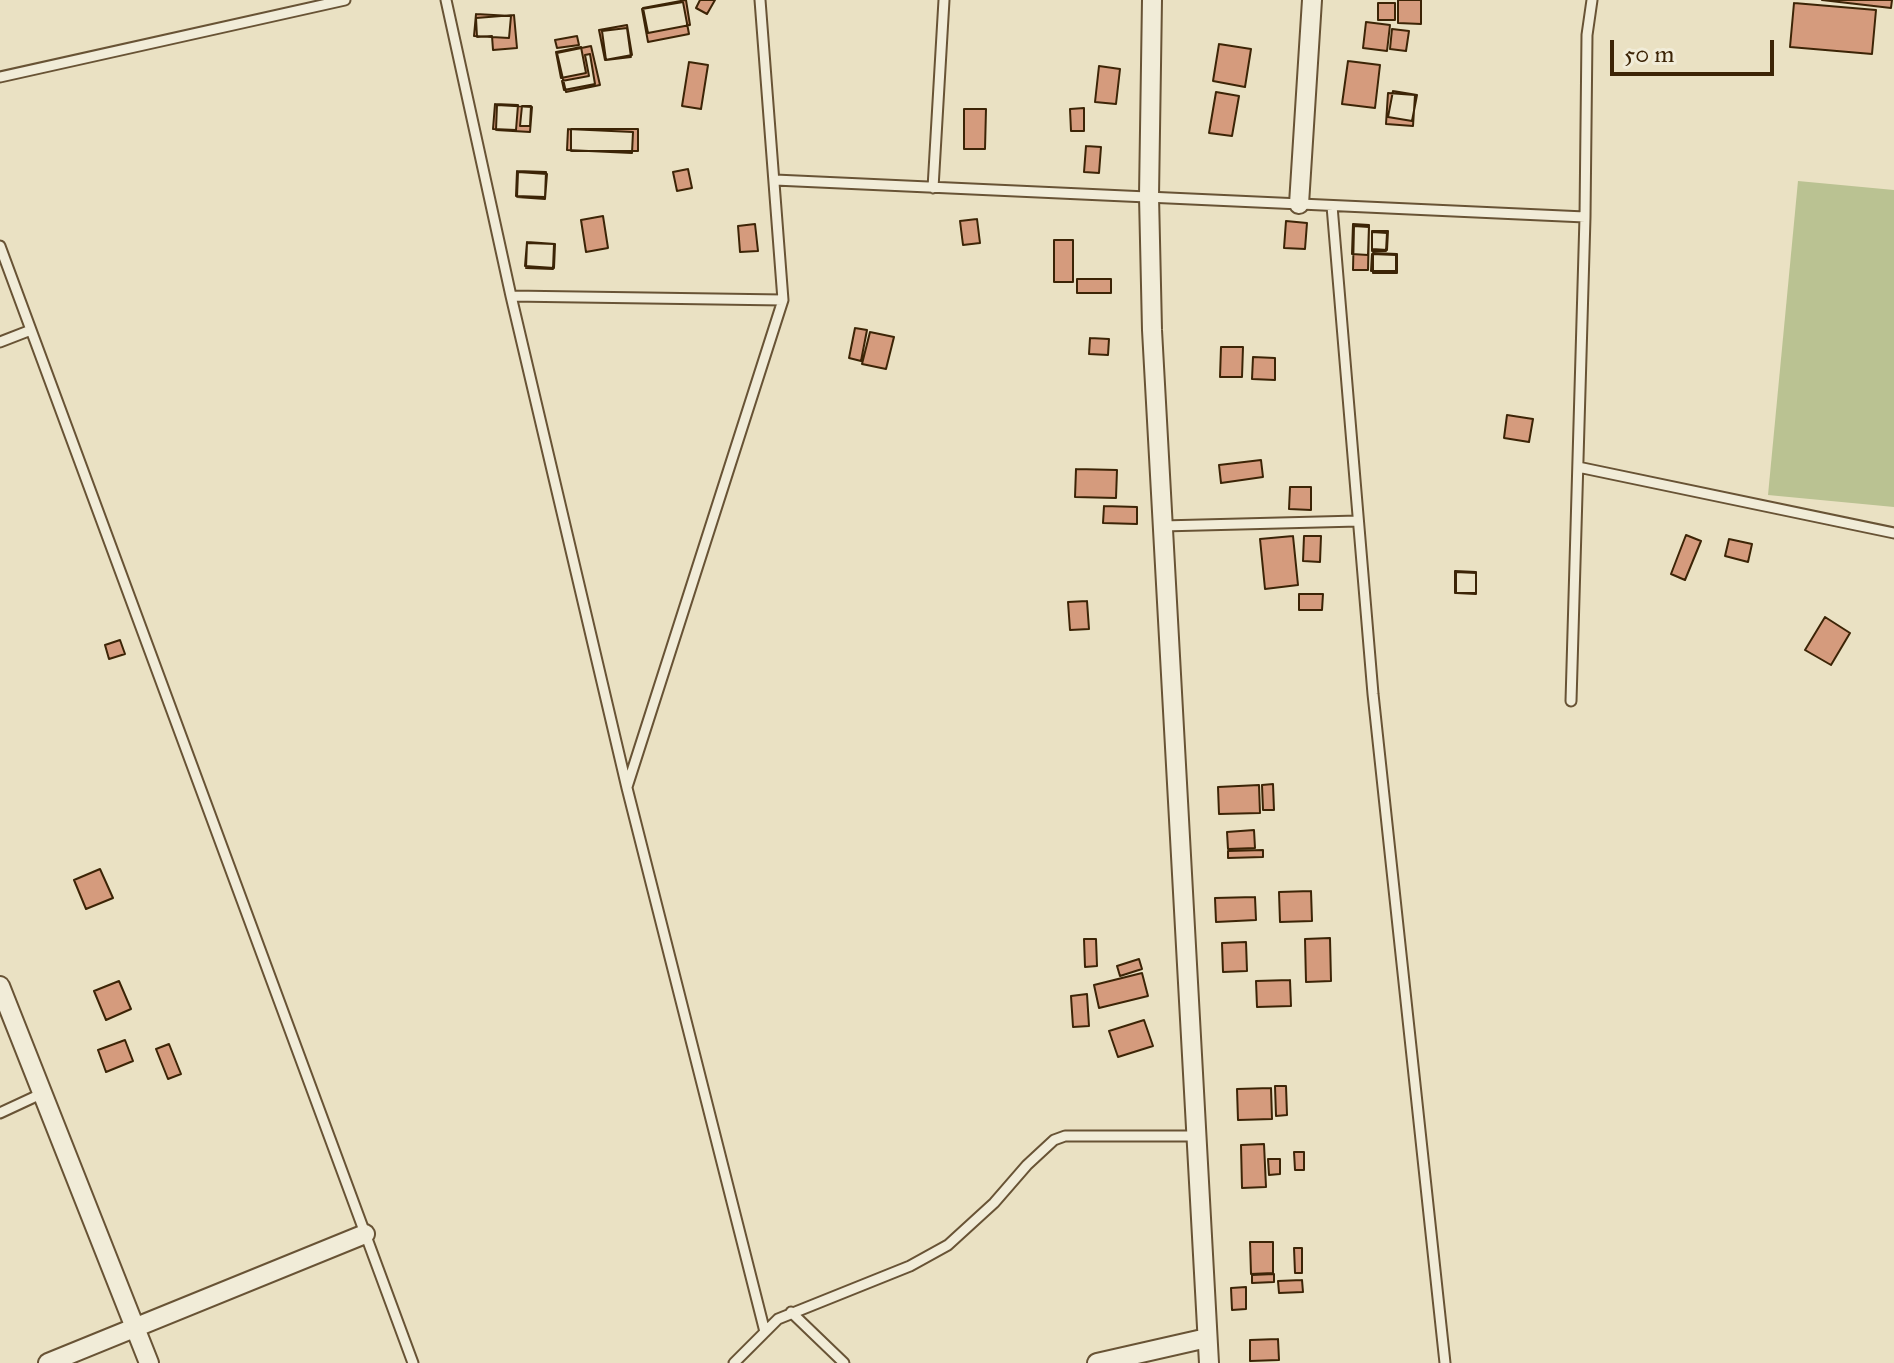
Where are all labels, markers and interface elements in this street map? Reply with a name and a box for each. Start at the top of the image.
scale bar [1614,24,1778,74]
text: 50 m [1624,39,1674,69]

